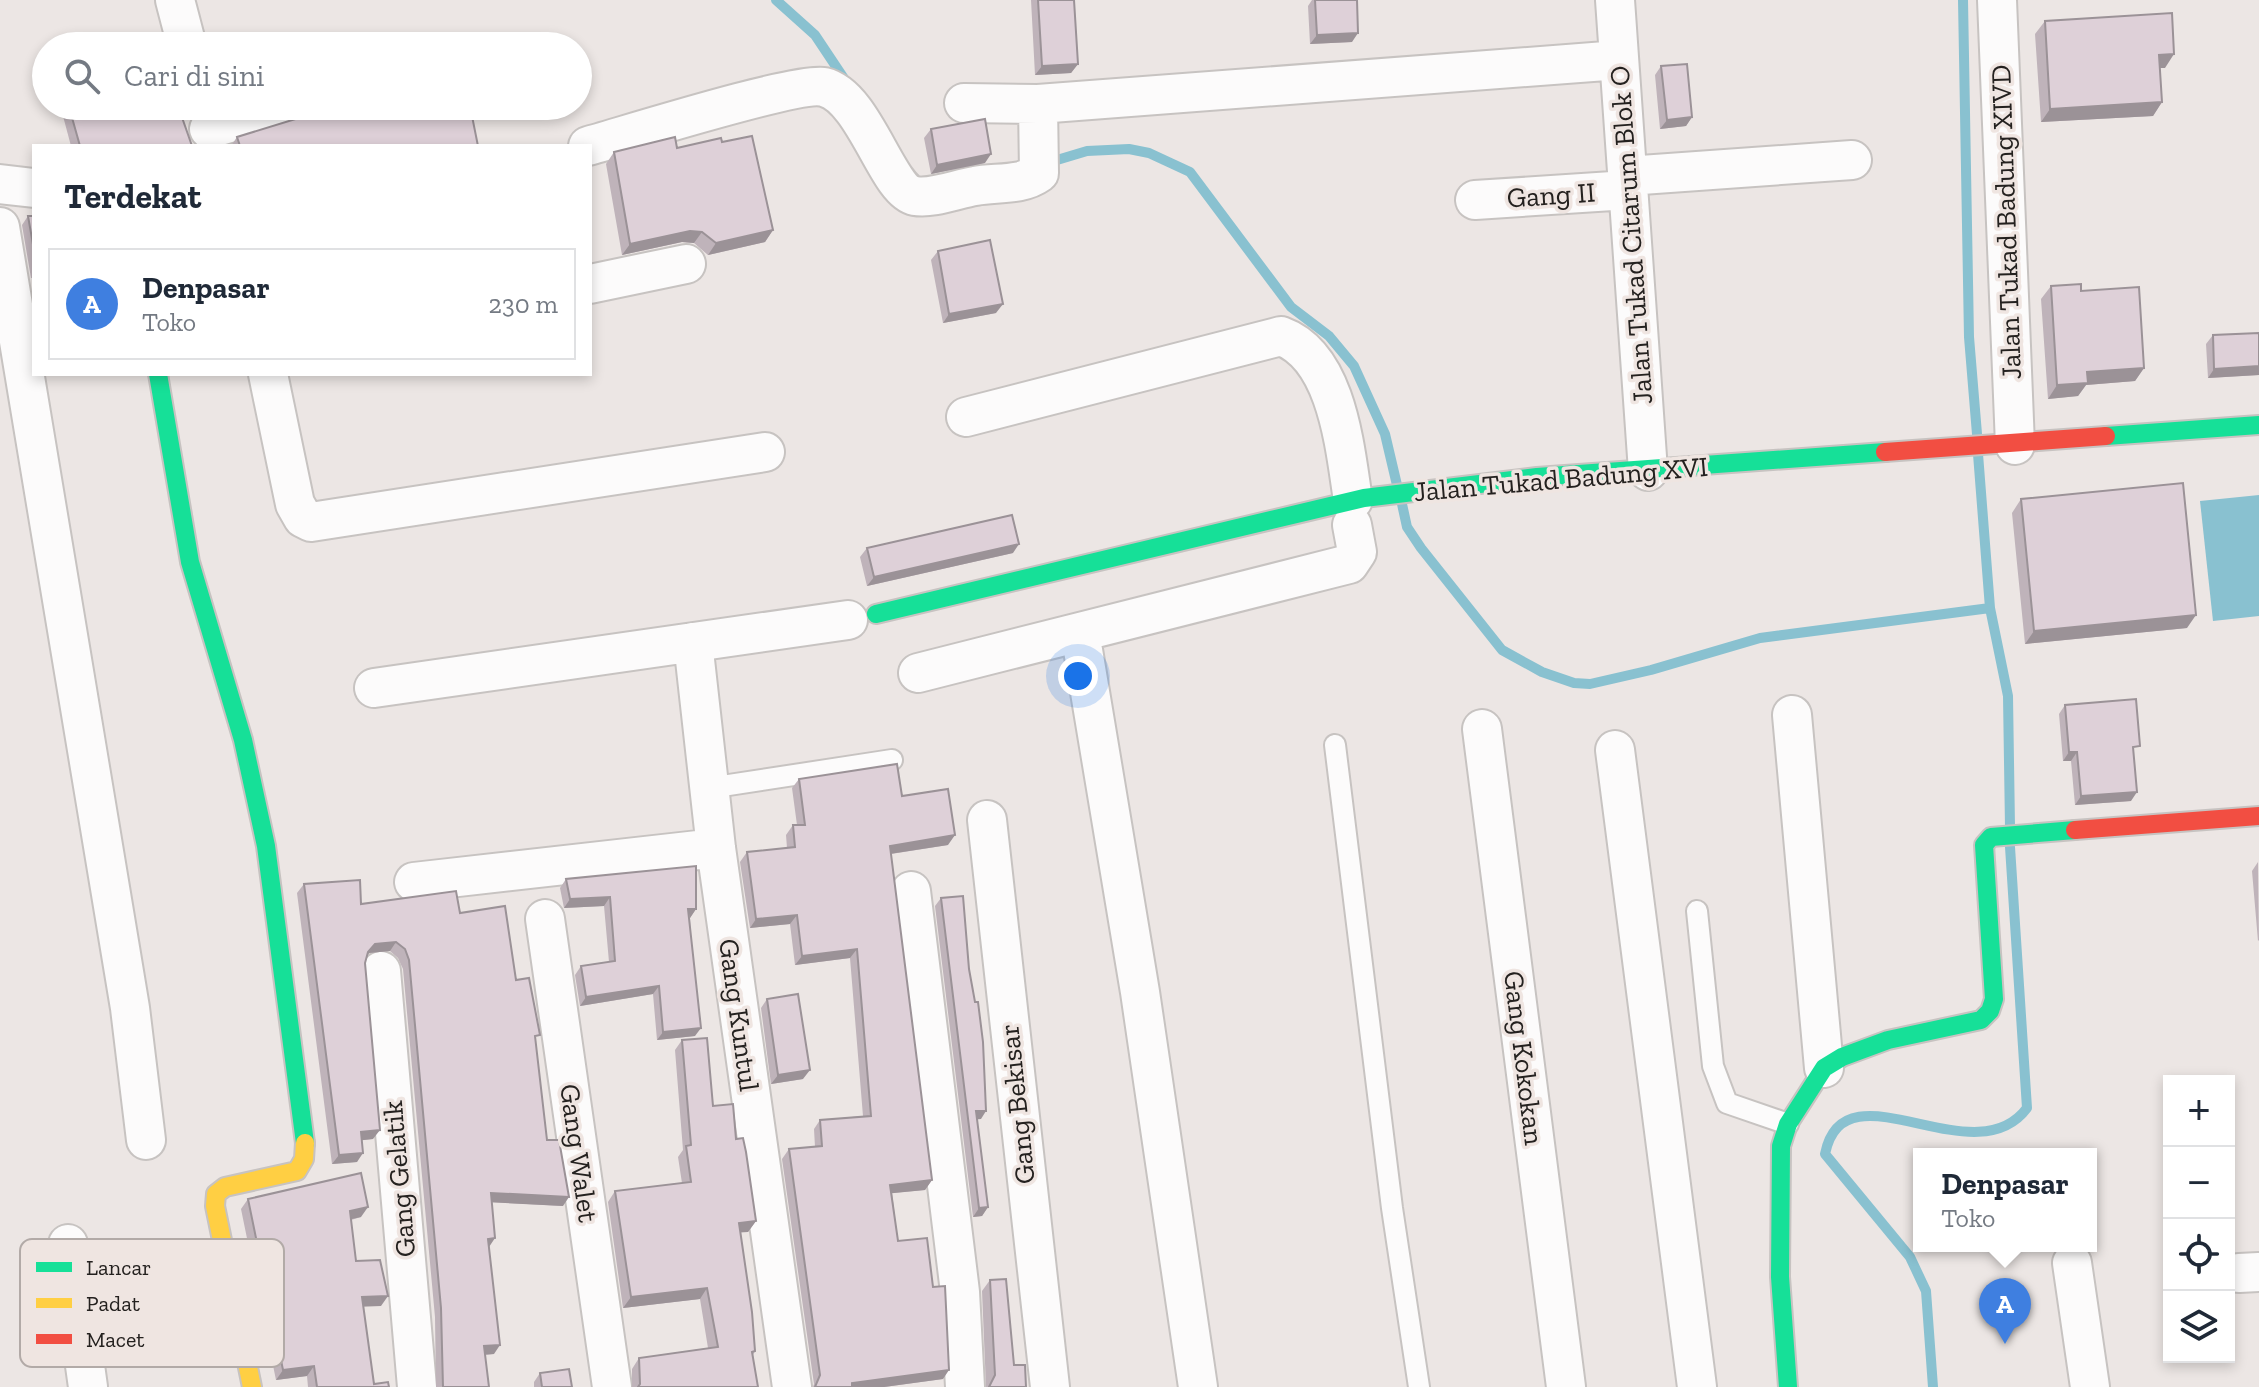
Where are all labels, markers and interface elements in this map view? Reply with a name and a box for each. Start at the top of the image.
search box [32,32,592,120]
icon: search [60,54,104,98]
text: Cari di sini [124,58,265,94]
street label: Jalan Tukad Badung XIVD [1984,64,2028,380]
street label: Jalan Tukad Citarum Blok O [1603,65,1659,405]
street label: Gang II [1506,175,1596,215]
text: Terdekat [64,176,201,217]
text: Denpasar [142,270,270,306]
text: A [83,288,101,320]
text: 230 m [489,288,558,320]
text: Toko [142,306,196,338]
street label: Jalan Tukad Badung XVI [1413,450,1709,508]
your location [1058,656,1098,696]
street label: Gang Kuntul [712,937,766,1093]
street label: Gang Kokokan [1497,969,1551,1147]
street label: Gang Bekisar [992,1022,1042,1186]
map controls [2163,1075,2235,1363]
button: + [2163,1075,2235,1147]
street label: Gang Walet [553,1082,605,1225]
street label: Gang Gelatik [376,1099,422,1259]
button: − [2163,1147,2235,1219]
popup [1913,1148,2097,1252]
text: Denpasar [1941,1166,2069,1202]
text: Toko [1941,1202,1995,1234]
button: locate [2163,1219,2235,1291]
legend [20,1239,284,1367]
text: Lancar [86,1254,151,1281]
pin: A [1979,1278,2031,1344]
text: Padat [86,1290,141,1317]
button: layers [2163,1291,2235,1363]
text: Macet [86,1326,145,1353]

